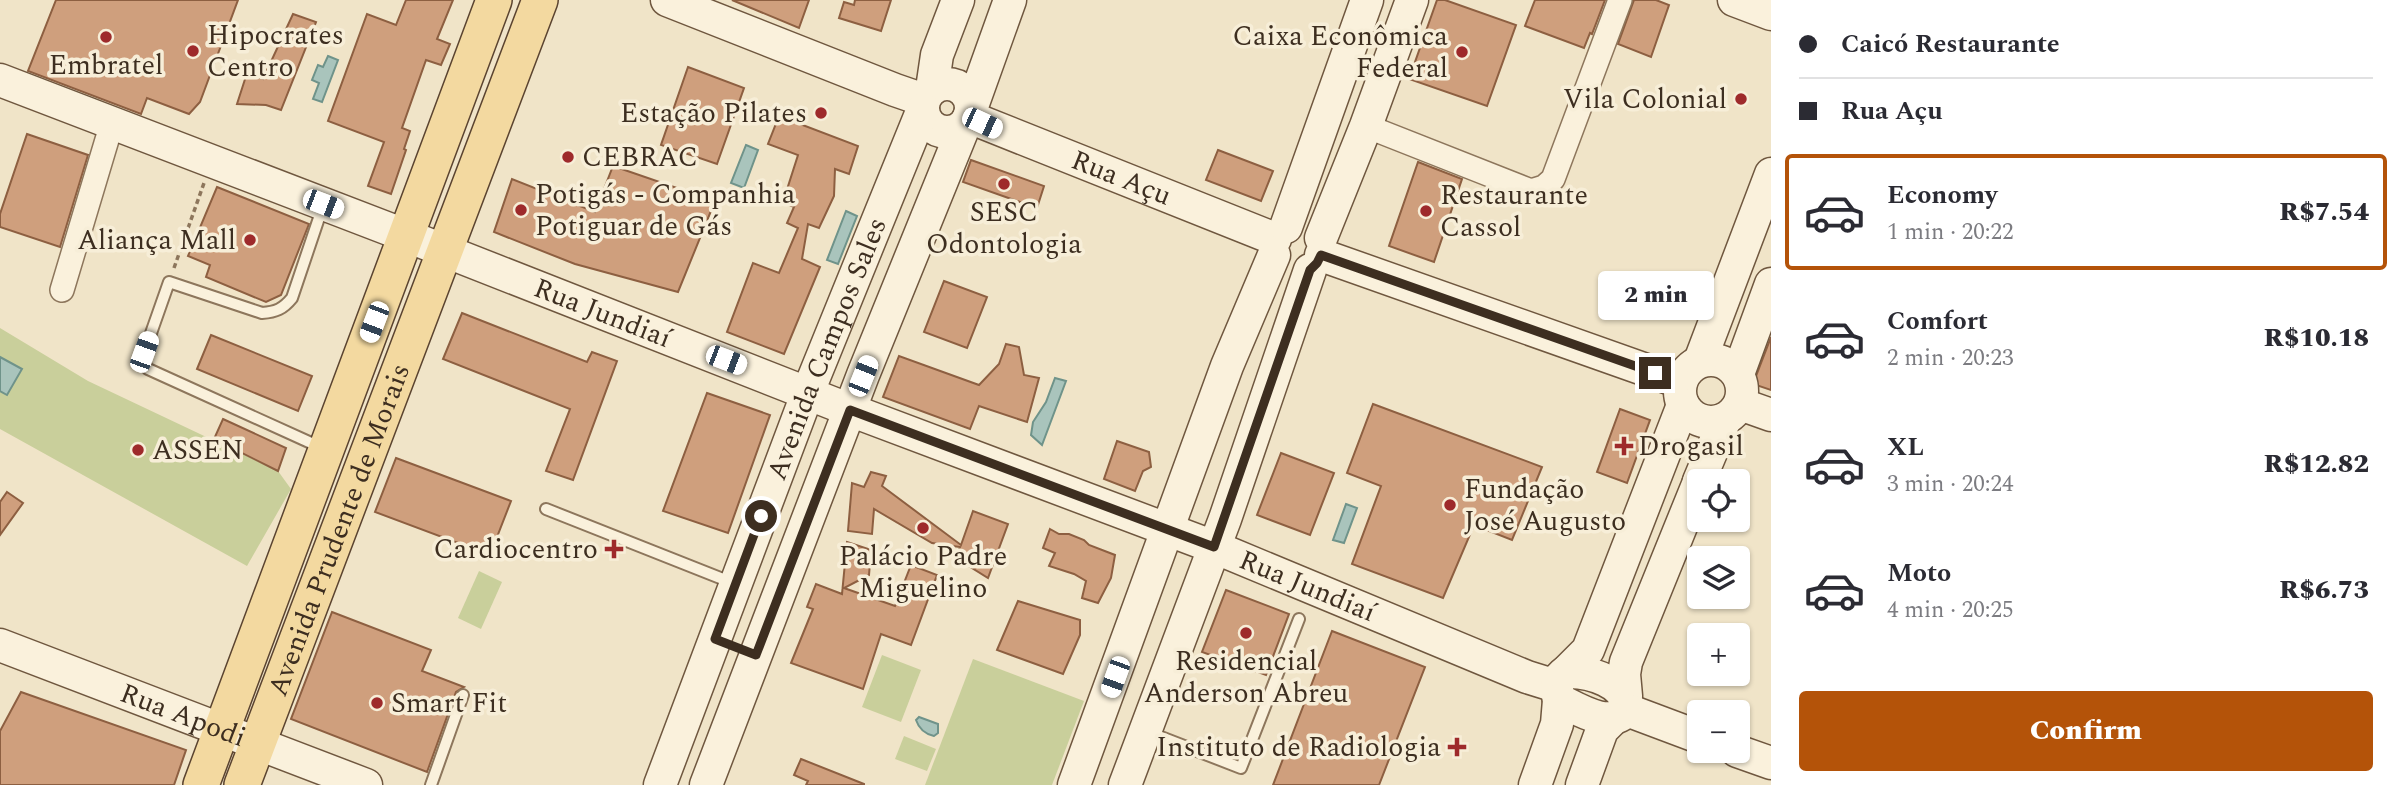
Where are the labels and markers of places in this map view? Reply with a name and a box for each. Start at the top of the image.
place label: Hipocrates Centro [207,14,344,89]
place label: Caixa Econômica Federal [1233,15,1448,90]
marker: Embratel [98,29,114,45]
marker: Hipocrates Centro [185,43,201,59]
place label: Embratel [49,44,163,87]
marker: Caixa Econômica Federal [1454,44,1470,60]
place label: Vila Colonial [1563,78,1727,121]
marker: Vila Colonial [1733,91,1749,107]
place label: Estação Pilates [620,92,807,135]
marker: Estação Pilates [813,105,829,121]
place label: CEBRAC [582,136,698,179]
marker: CEBRAC [560,149,576,165]
place label: Potigás - Companhia Potiguar de Gás [535,173,796,248]
place label: Restaurante Cassol [1440,174,1588,249]
marker: SESC Odontologia [996,176,1012,192]
place label: SESC Odontologia [926,191,1082,266]
marker: Potigás - Companhia Potiguar de Gás [513,202,529,218]
marker: Restaurante Cassol [1418,203,1434,219]
place label: Aliança Mall [77,219,236,262]
marker: Aliança Mall [242,232,258,248]
place label: Drogasil [1638,425,1744,468]
place label: ASSEN [152,429,243,472]
marker: Drogasil [1616,438,1632,454]
marker: ASSEN [130,442,146,458]
place label: Fundação José Augusto [1464,468,1626,543]
marker: Fundação José Augusto [1442,497,1458,513]
marker: Palácio Padre Miguelino [915,520,931,536]
place label: Cardiocentro [433,528,598,571]
place label: Palácio Padre Miguelino [839,535,1007,610]
marker: Cardiocentro [604,539,624,559]
marker: Residencial Anderson Abreu [1238,625,1254,641]
place label: Residencial Anderson Abreu [1144,640,1348,715]
place label: Smart Fit [391,682,507,725]
marker: Smart Fit [369,695,385,711]
place label: Instituto de Radiologia [1156,726,1441,769]
marker: Instituto de Radiologia [1447,737,1467,757]

